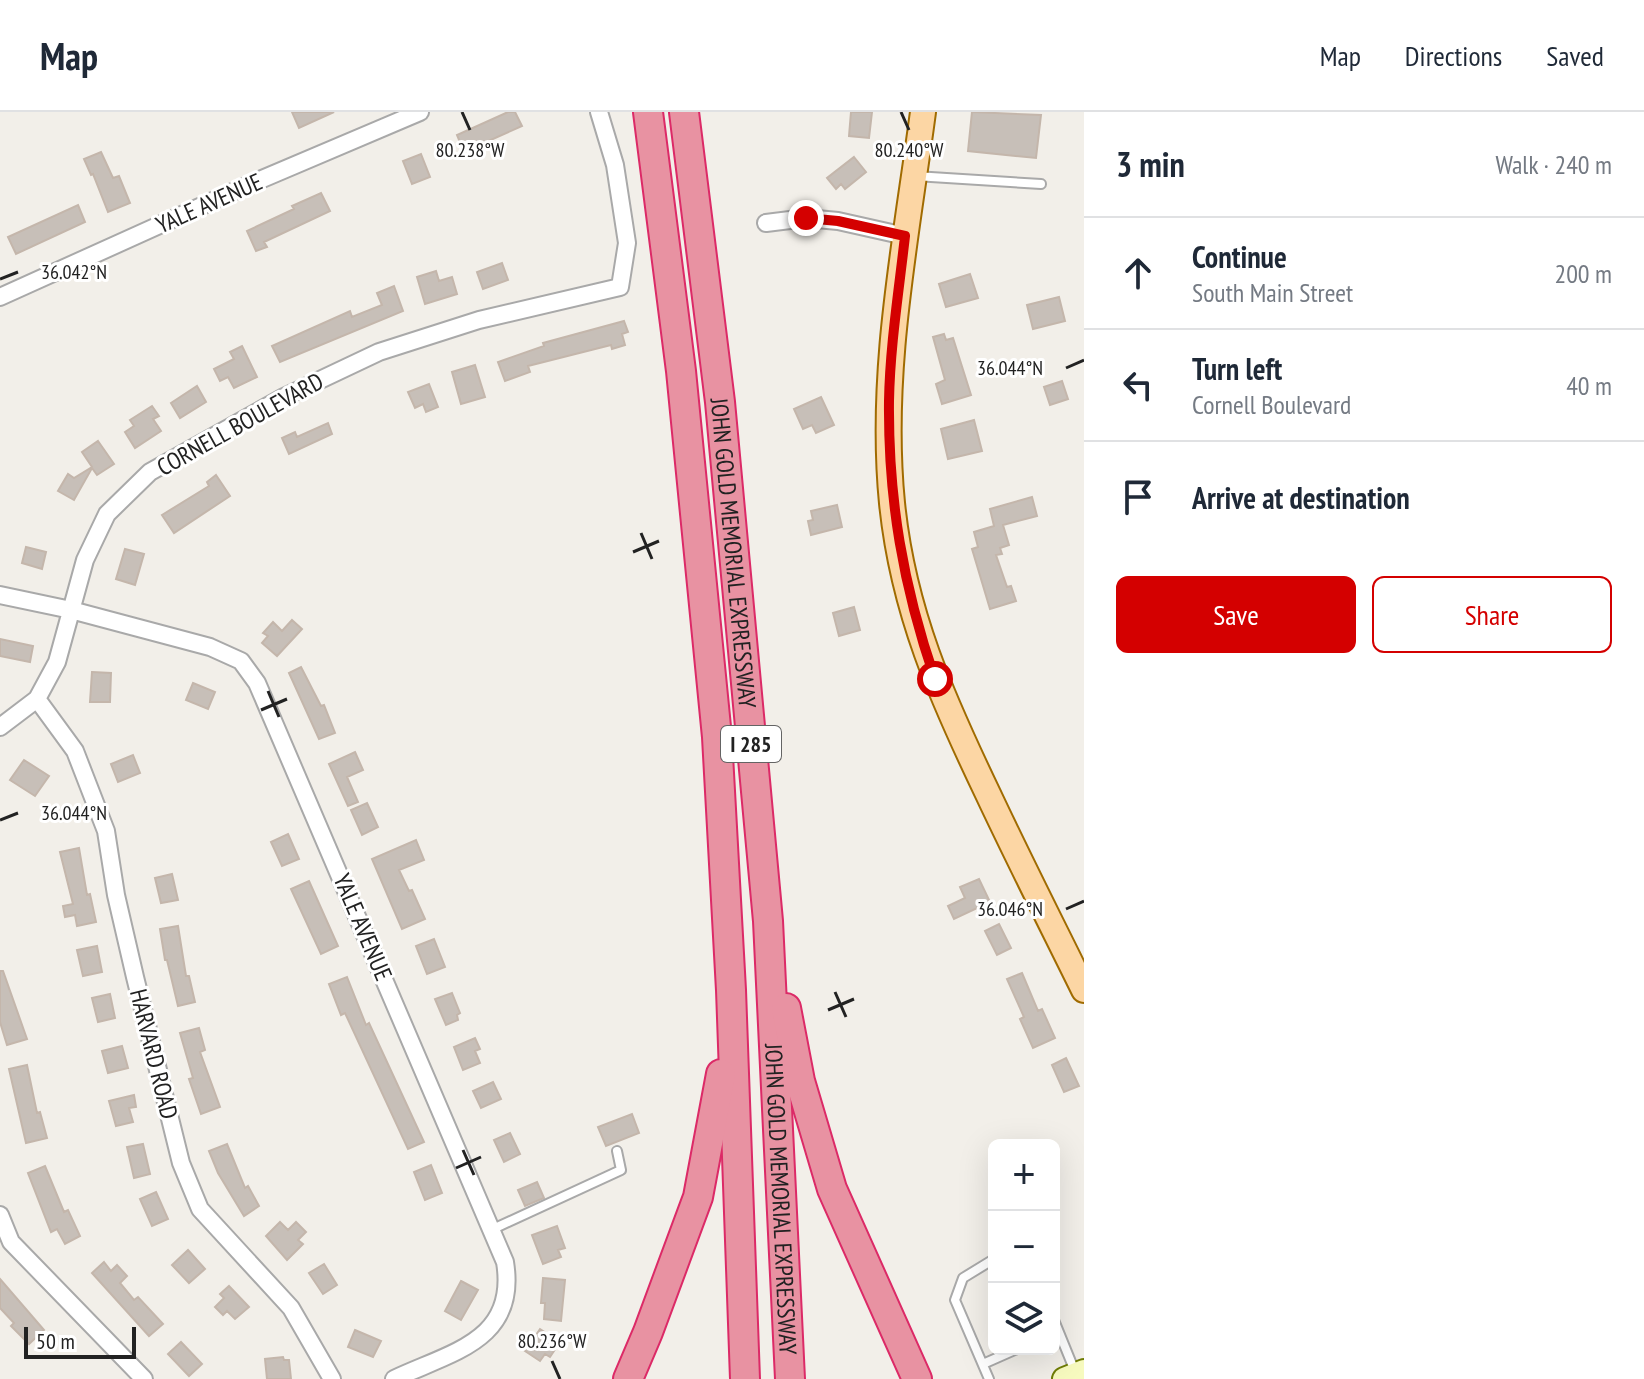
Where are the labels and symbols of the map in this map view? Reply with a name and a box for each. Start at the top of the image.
text: 80.238°W [436,137,505,163]
text: 80.240°W [875,137,944,163]
street label: YALE AVENUE [151,166,267,240]
route end [788,200,824,236]
text: 36.042°N [41,259,107,285]
text: 36.044°N [977,355,1043,381]
street label: CORNELL BOULEVARD [151,365,329,483]
street label: JOHN GOLD MEMORIAL EXPRESSWAY [704,395,764,710]
route start [917,661,953,697]
road number: I 285 [721,726,781,762]
text: 36.044°N [41,800,107,826]
street label: YALE AVENUE [327,869,399,985]
text: 36.046°N [977,896,1043,922]
street label: HARVARD ROAD [123,986,185,1122]
street label: JOHN GOLD MEMORIAL EXPRESSWAY [758,1042,804,1356]
scale bar [24,1323,136,1359]
text: 80.236°W [518,1328,587,1354]

